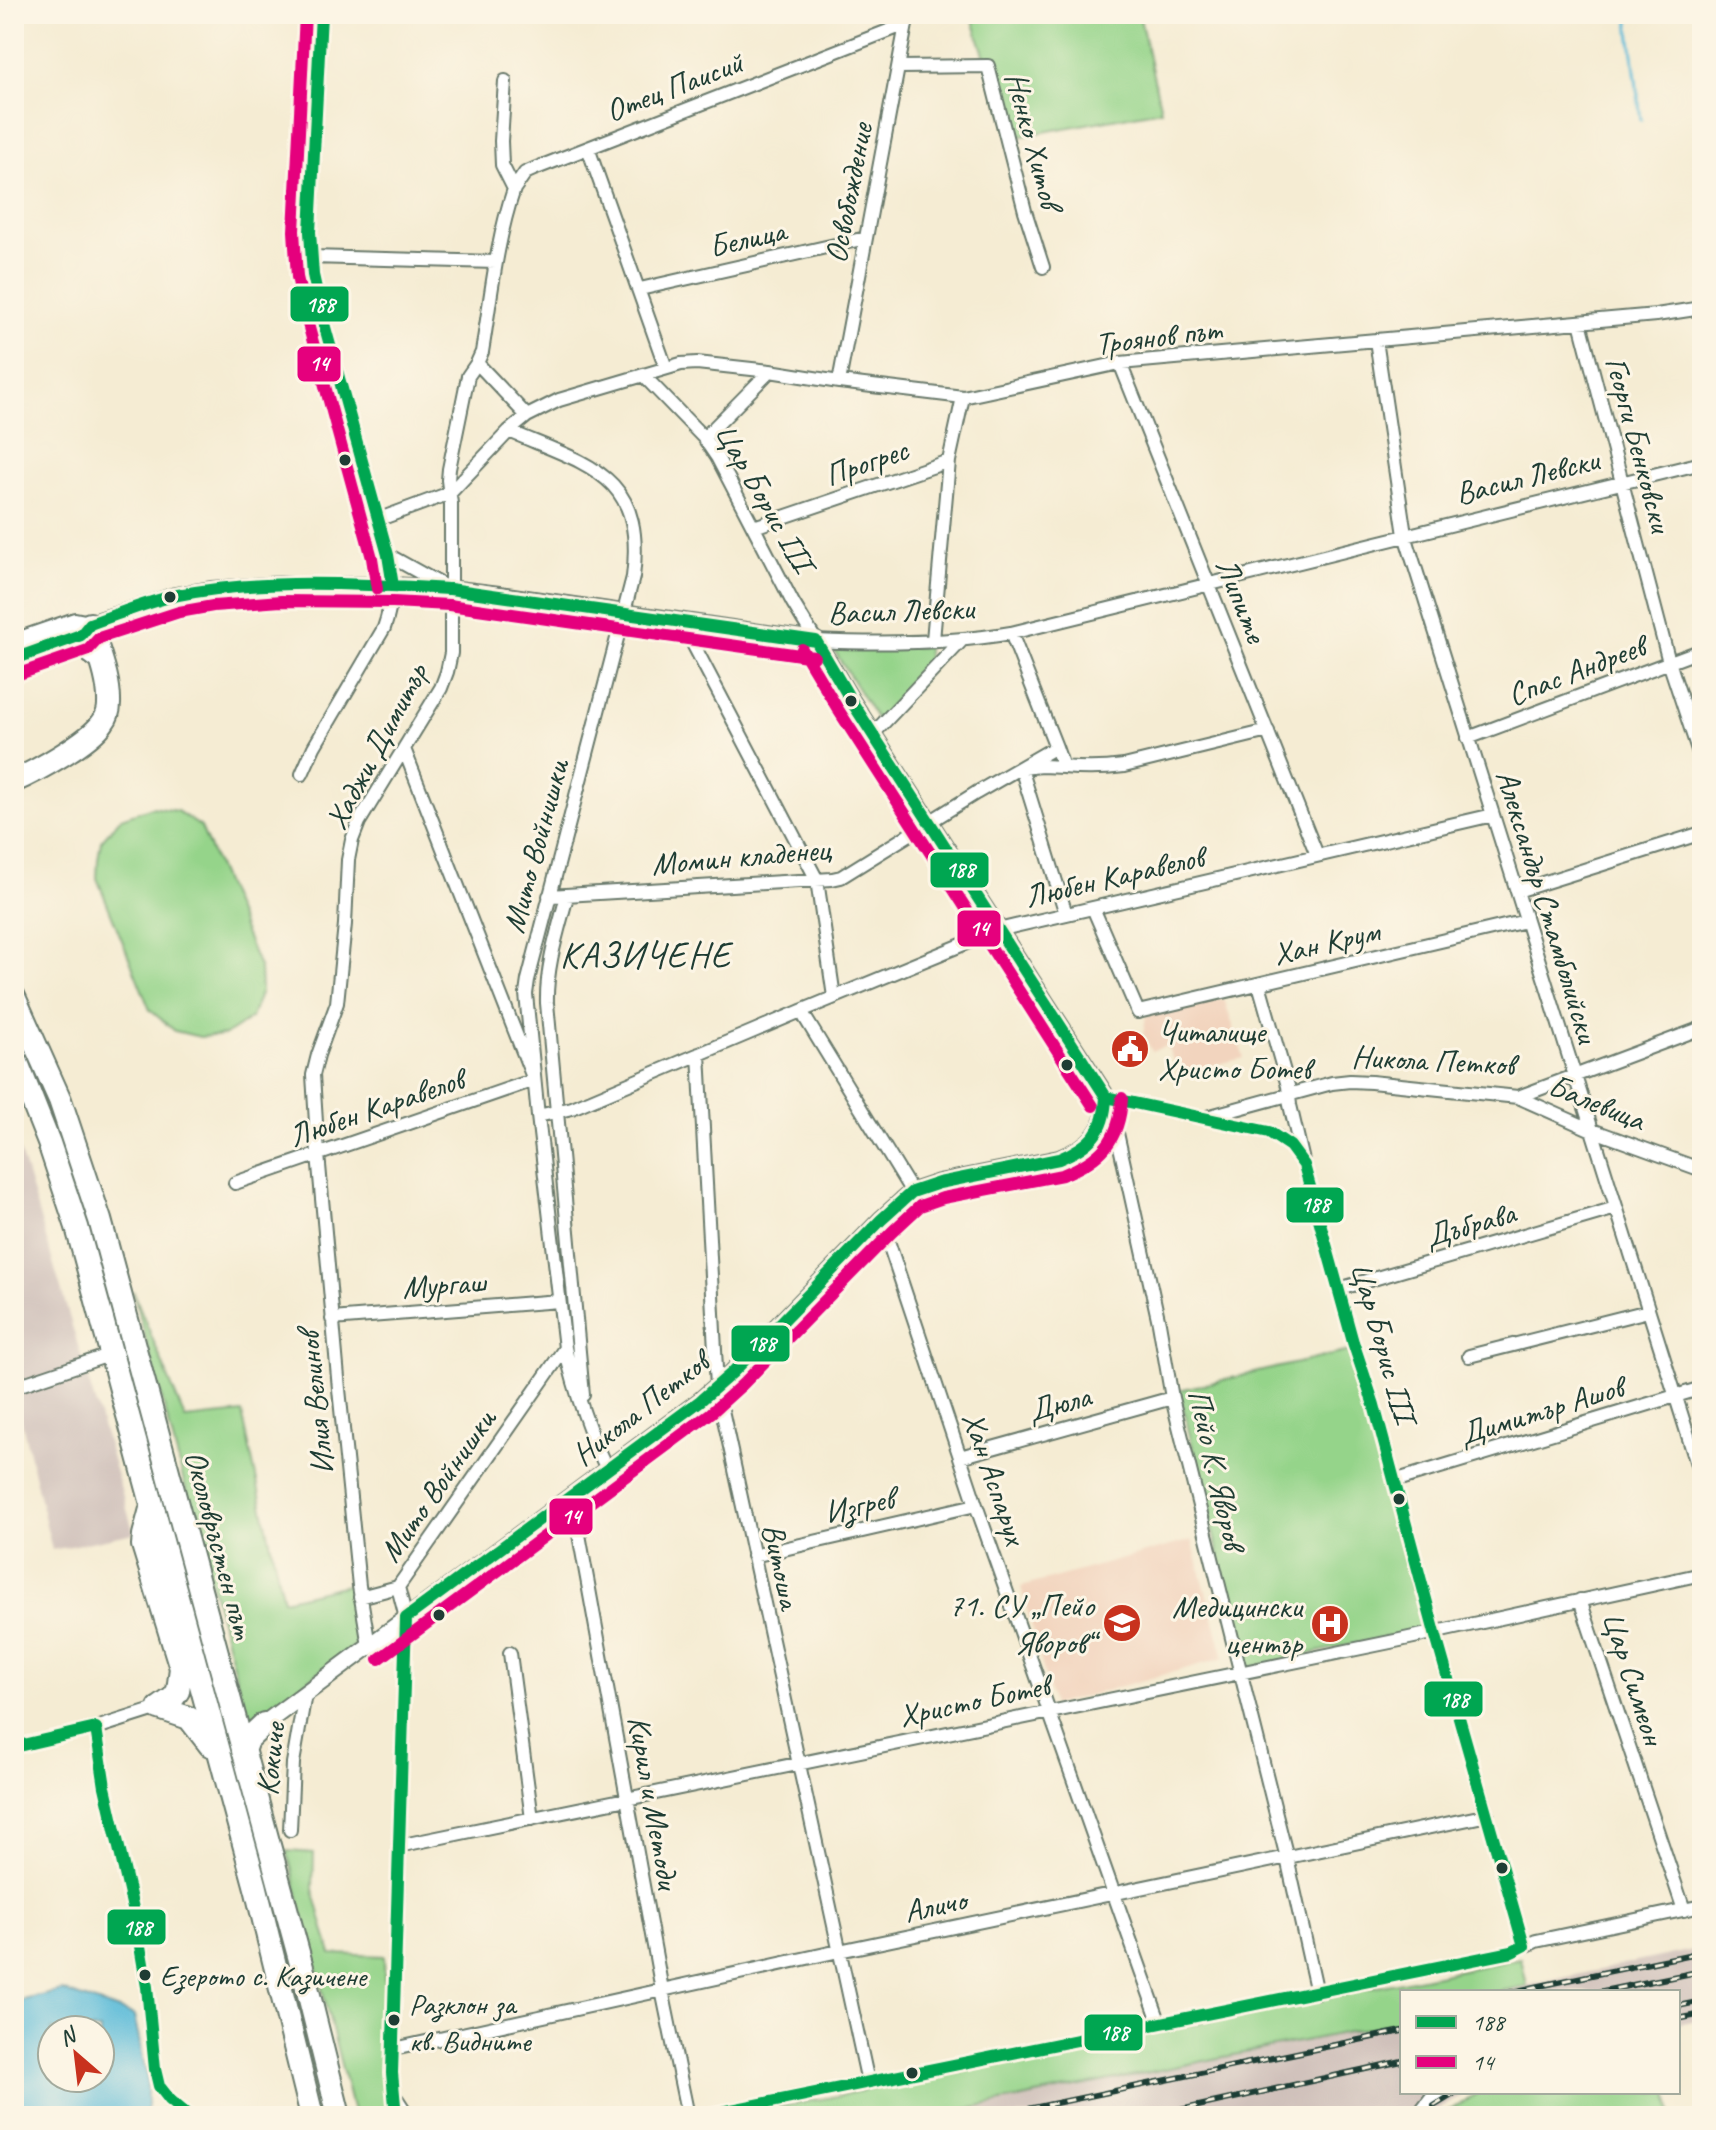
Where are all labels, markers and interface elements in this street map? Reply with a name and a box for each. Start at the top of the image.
street label: Отец Паисий [600,41,750,131]
street label: Ненко Хитов [996,68,1073,220]
street label: Освобождение [815,117,883,266]
street label: Белица [705,209,792,267]
line badge: 188 [289,285,350,323]
text: 188 [305,291,338,319]
street label: Троянов път [1093,308,1226,365]
line badge: 14 [296,345,342,383]
text: 14 [309,350,332,378]
street label: Георги Бенковски [1595,352,1682,539]
street label: Цар Борис III [706,416,827,584]
street label: Прогрес [819,429,915,496]
street label: Васил Левски [1451,438,1605,514]
unlabelled marker [337,452,353,468]
street label: Липите [1206,552,1278,651]
street label: Васил Левски [827,587,977,634]
unlabelled marker [162,589,178,605]
street label: Спас Андреев [1502,623,1657,715]
street label: Хаджи Димитър [316,655,438,836]
unlabelled marker [843,693,859,709]
street label: Мито Войнишки [493,753,579,937]
street label: Александър Стамболийски [1487,765,1609,1049]
street label: Момин кладенец [650,828,834,885]
street label: Любен Каравелов [1021,835,1214,917]
line badge: 188 [929,851,990,889]
text: 188 [945,856,978,884]
line badge: 14 [956,909,1002,948]
street label: Хан Крум [1269,910,1385,975]
text: 14 [969,915,992,943]
district label: КАЗИЧЕНЕ [560,932,733,978]
place label: Читалище Христо Ботев [1158,1011,1316,1089]
public building icon: Читалище Христо Ботев [1109,1028,1151,1070]
street label: Никола Петков [1351,1036,1521,1086]
street label: Любен Каравелов [283,1056,475,1157]
unlabelled marker [1059,1057,1075,1073]
street label: Балевица [1543,1065,1653,1141]
line badge: 188 [1285,1186,1345,1224]
text: 188 [1300,1191,1333,1219]
street label: Дъбрава [1420,1192,1522,1257]
street label: Цар Борис III [1341,1257,1428,1433]
street label: Мургаш [401,1261,489,1308]
street label: Илия Велинов [287,1322,343,1476]
line badge: 188 [730,1324,791,1363]
text: 188 [746,1330,779,1358]
street label: Никола Петков [564,1339,722,1475]
street label: Димитър Ашов [1454,1364,1634,1455]
street label: Дюла [1023,1375,1097,1432]
street label: Пейо К. Яворов [1178,1385,1256,1559]
street label: Мито Войнишки [370,1399,506,1570]
street label: Хан Аспарух [953,1406,1037,1553]
street label: Околовръстен път [175,1446,265,1645]
street label: Изгрев [820,1476,905,1533]
unlabelled marker [1391,1491,1407,1507]
line badge: 14 [548,1497,594,1536]
text: 14 [561,1503,584,1531]
street label: Витоша [753,1520,811,1615]
place label: 71. СУ „Пейо Яворов“ [949,1585,1100,1663]
place label: Медицински център [1172,1586,1304,1664]
school or university icon: 71. СУ „Пейо Яворов“ [1101,1602,1143,1644]
hospital icon: Медицински център [1309,1603,1351,1645]
street label: Цар Симеон [1593,1606,1675,1753]
unlabelled marker [431,1607,447,1623]
street label: Христо Ботев [895,1663,1059,1736]
line badge: 188 [1423,1680,1484,1718]
text: 188 [1439,1686,1472,1714]
street label: Кирил и Методи [618,1713,689,1894]
street label: Кокиче [246,1718,295,1797]
unlabelled marker [1494,1860,1510,1876]
street label: Аличо [900,1878,973,1932]
line badge: 188 [106,1908,167,1946]
text: 188 [122,1914,155,1942]
place label: Езерото с. Казичене [160,1957,368,1995]
marker: Езерото с. Казичене [137,1967,153,1983]
place label: Разклон за кв. Видните [409,1985,533,2060]
legend [1400,1990,1680,2094]
text: 188 [1472,2007,1507,2037]
marker: Разклон за кв. Видните [386,2012,402,2028]
line badge: 188 [1083,2013,1144,2052]
north arrow [36,2014,116,2094]
text: 188 [1099,2019,1132,2047]
text: N [54,2020,83,2053]
text: 14 [1472,2047,1496,2077]
unlabelled marker [904,2065,920,2081]

